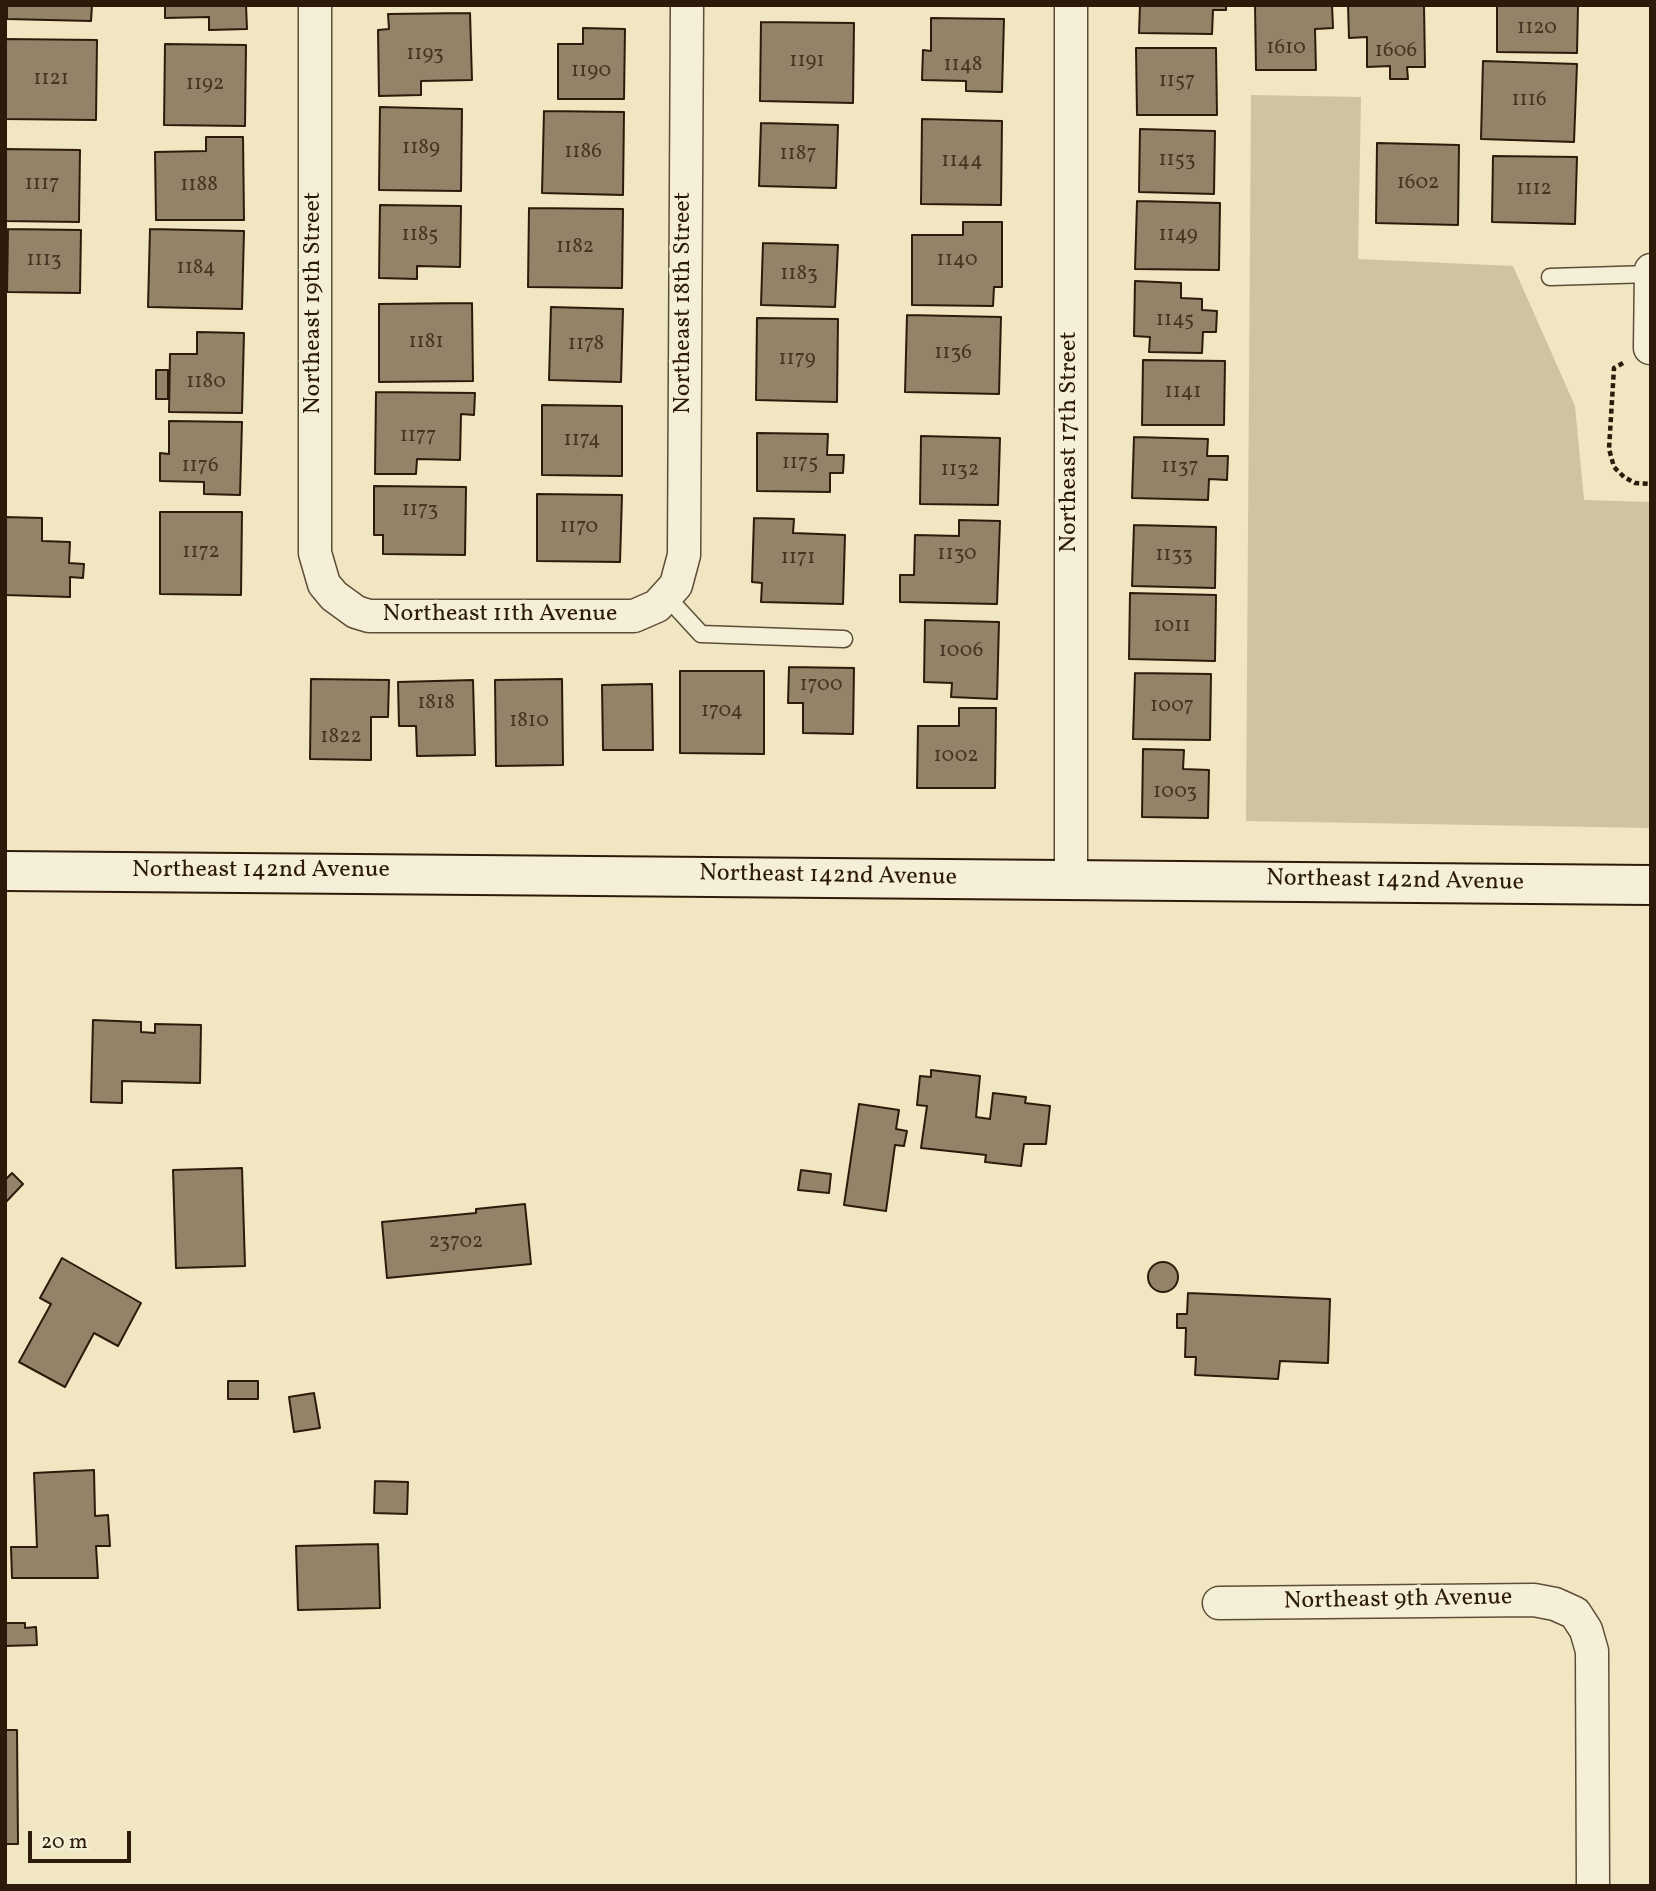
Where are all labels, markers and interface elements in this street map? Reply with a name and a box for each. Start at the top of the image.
house number: 1120 [1517,16,1557,42]
house number: 1610 [1266,36,1306,62]
house number: 1606 [1375,39,1417,65]
house number: 1193 [406,42,444,68]
house number: 1191 [789,49,825,75]
house number: 1148 [943,53,983,79]
house number: 1190 [571,59,611,85]
house number: 1121 [33,67,69,93]
house number: 1157 [1159,69,1195,95]
house number: 1192 [186,72,224,98]
house number: 1116 [1511,88,1547,114]
house number: 1189 [402,136,440,162]
house number: 1186 [564,140,602,166]
house number: 1187 [779,142,817,168]
house number: 1153 [1158,148,1196,174]
house number: 1144 [941,149,983,175]
house number: 1602 [1397,171,1439,197]
house number: 1117 [25,172,59,198]
house number: 1188 [180,173,218,199]
house number: 1112 [1516,177,1552,203]
street label: Northeast 19th Street [301,192,329,414]
street label: Northeast 18th Street [671,192,699,414]
house number: 1185 [402,223,438,249]
house number: 1149 [1158,223,1198,249]
house number: 1182 [556,235,594,261]
house number: 1113 [26,248,62,274]
house number: 1140 [936,248,978,274]
house number: 1184 [177,256,215,282]
house number: 1183 [780,262,818,288]
house number: 1145 [1156,308,1194,334]
house number: 1181 [408,330,444,356]
street label: Northeast 17th Street [1057,331,1085,553]
house number: 1178 [568,332,604,358]
house number: 1136 [934,341,972,367]
house number: 1179 [778,347,816,373]
house number: 1180 [186,370,226,396]
house number: 1141 [1165,380,1201,406]
house number: 1177 [400,424,436,450]
house number: 1174 [564,428,600,454]
house number: 1175 [782,451,818,477]
house number: 1176 [181,454,219,480]
house number: 1137 [1161,455,1199,481]
house number: 1132 [941,458,979,484]
house number: 1173 [402,498,438,524]
house number: 1170 [560,515,598,541]
house number: 1172 [182,540,220,566]
house number: 1130 [937,542,977,568]
house number: 1133 [1155,543,1193,569]
house number: 1171 [781,546,815,572]
street label: Northeast 11th Avenue [383,602,617,630]
house number: 1011 [1153,614,1191,640]
house number: 1006 [939,639,983,665]
house number: 1700 [799,673,843,699]
house number: 1818 [417,691,455,717]
house number: 1007 [1150,694,1194,720]
house number: 1704 [701,699,743,725]
house number: 1810 [509,709,549,735]
house number: 1822 [320,725,362,751]
house number: 1002 [933,744,979,770]
house number: 1003 [1153,780,1197,806]
street label: Northeast 142nd Avenue [132,858,390,886]
street label: Northeast 142nd Avenue [699,860,957,894]
street label: Northeast 142nd Avenue [1266,865,1524,899]
house number: 23702 [429,1230,483,1256]
street label: Northeast 9th Avenue [1283,1585,1513,1617]
scale bar [32,1818,135,1862]
text: 20 m [41,1828,87,1857]

